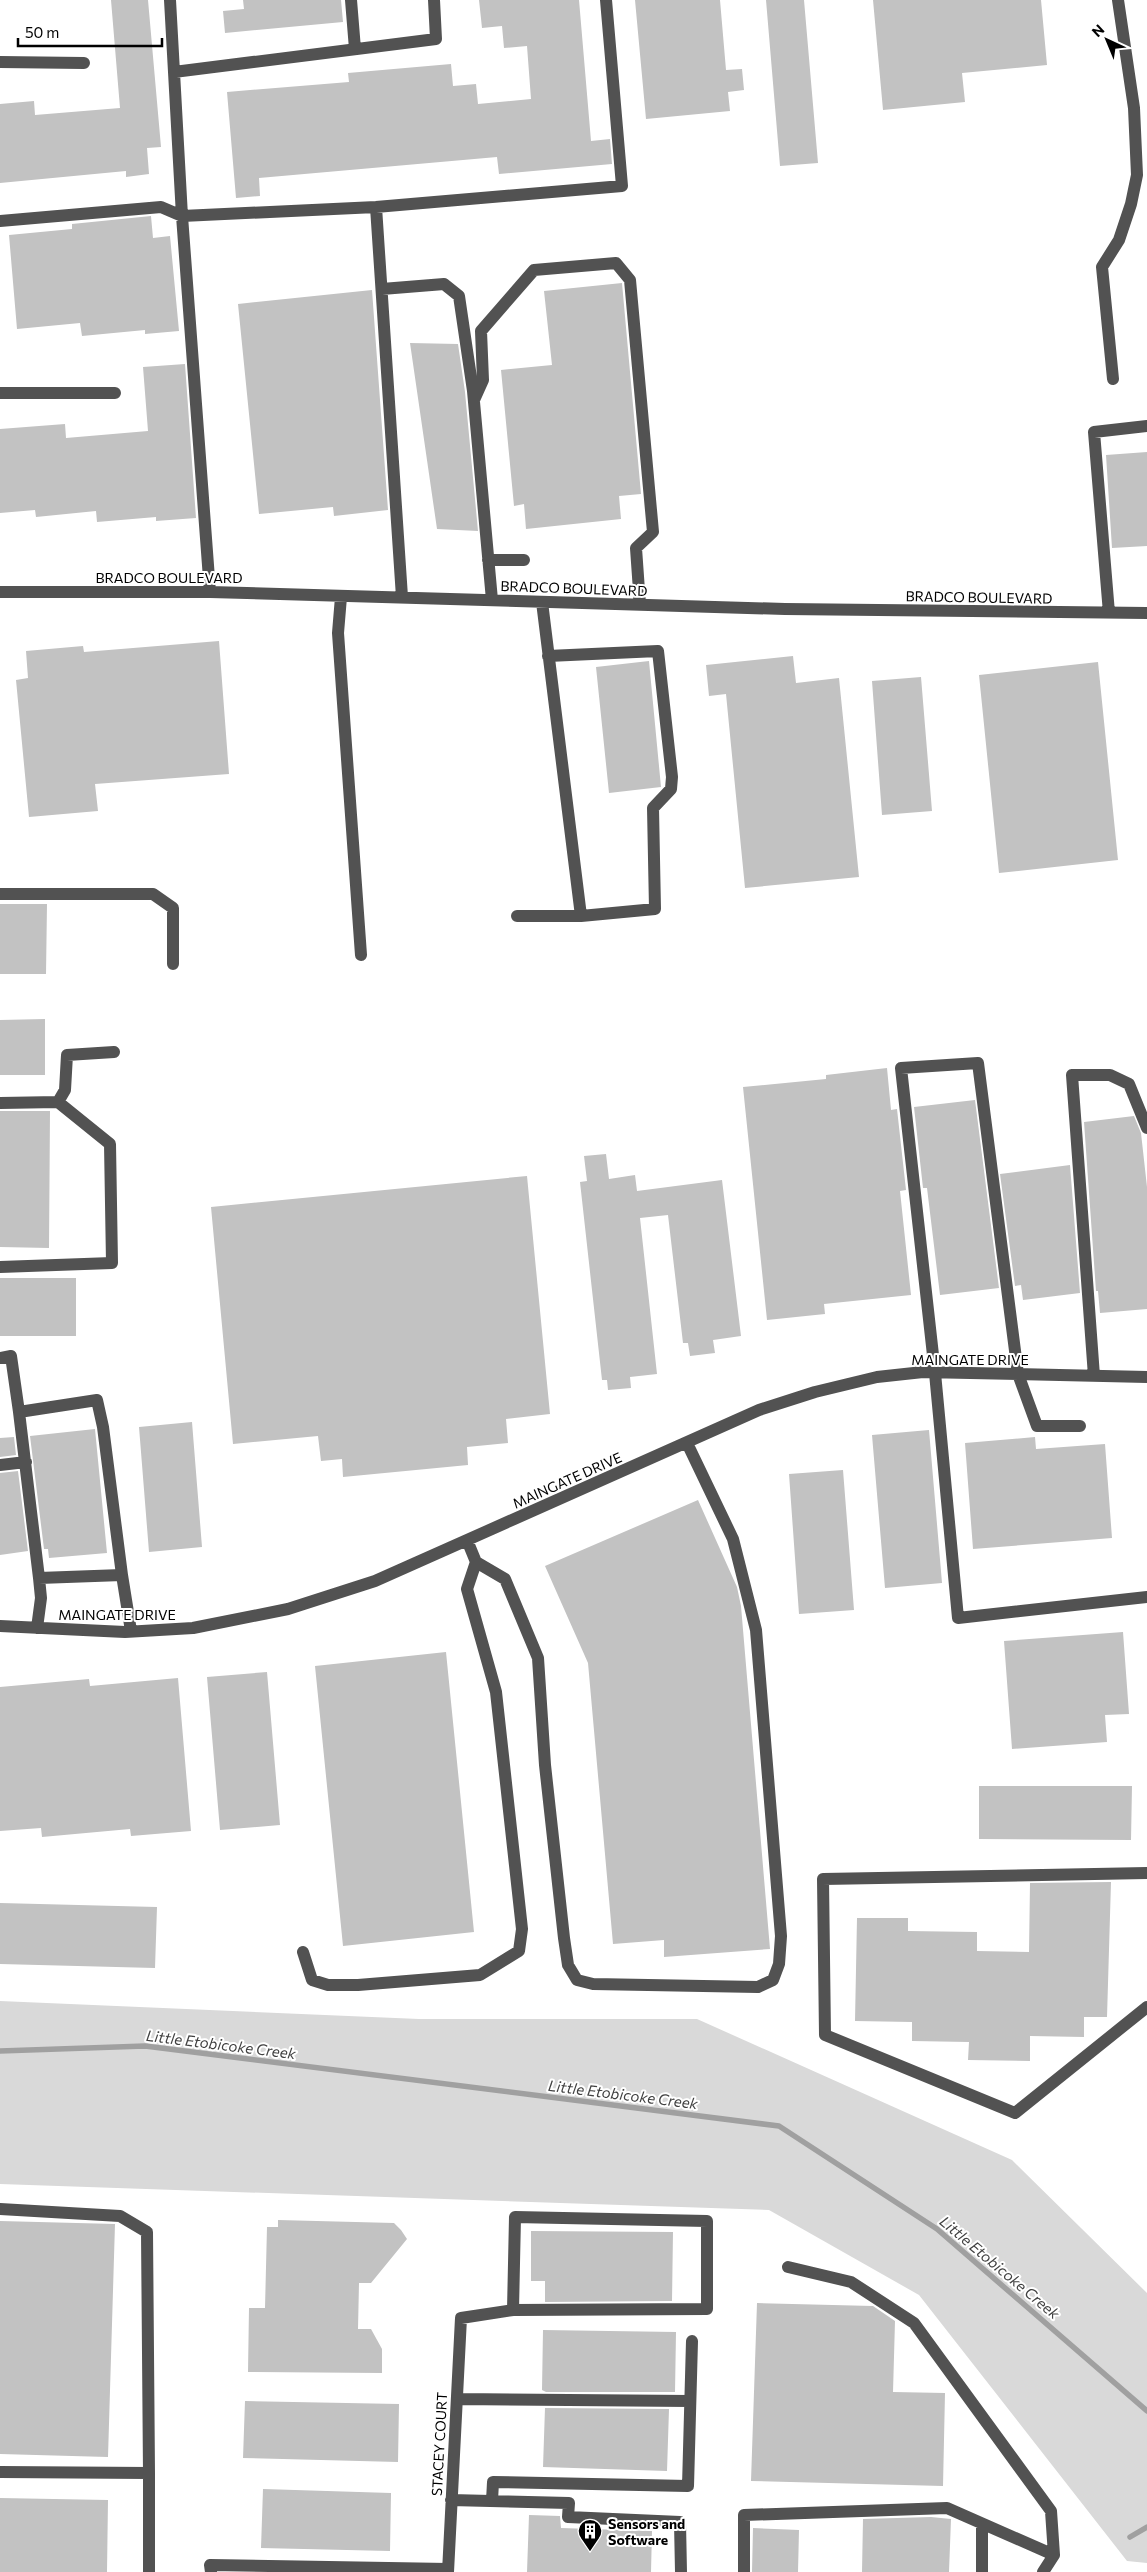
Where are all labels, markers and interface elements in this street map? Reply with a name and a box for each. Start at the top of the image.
scale bar [18,15,161,47]
north arrow [1082,15,1132,65]
text: N [1088,21,1107,40]
text: 50 m [25,23,59,41]
street label: BRADCO BOULEVARD [95,569,243,586]
street label: BRADCO BOULEVARD [500,577,648,599]
street label: BRADCO BOULEVARD [905,587,1053,607]
street label: MAINGATE DRIVE [911,1351,1029,1368]
street label: MAINGATE DRIVE [510,1448,624,1512]
street label: MAINGATE DRIVE [58,1606,176,1623]
water label: Little Etobicoke Creek [145,2026,298,2062]
water label: Little Etobicoke Creek [547,2076,700,2112]
water label: Little Etobicoke Creek [936,2212,1064,2323]
street label: STACEY COURT [428,2392,450,2496]
place label: Sensors and Software [608,2515,685,2548]
building icon: Sensors and Software [577,2518,603,2552]

